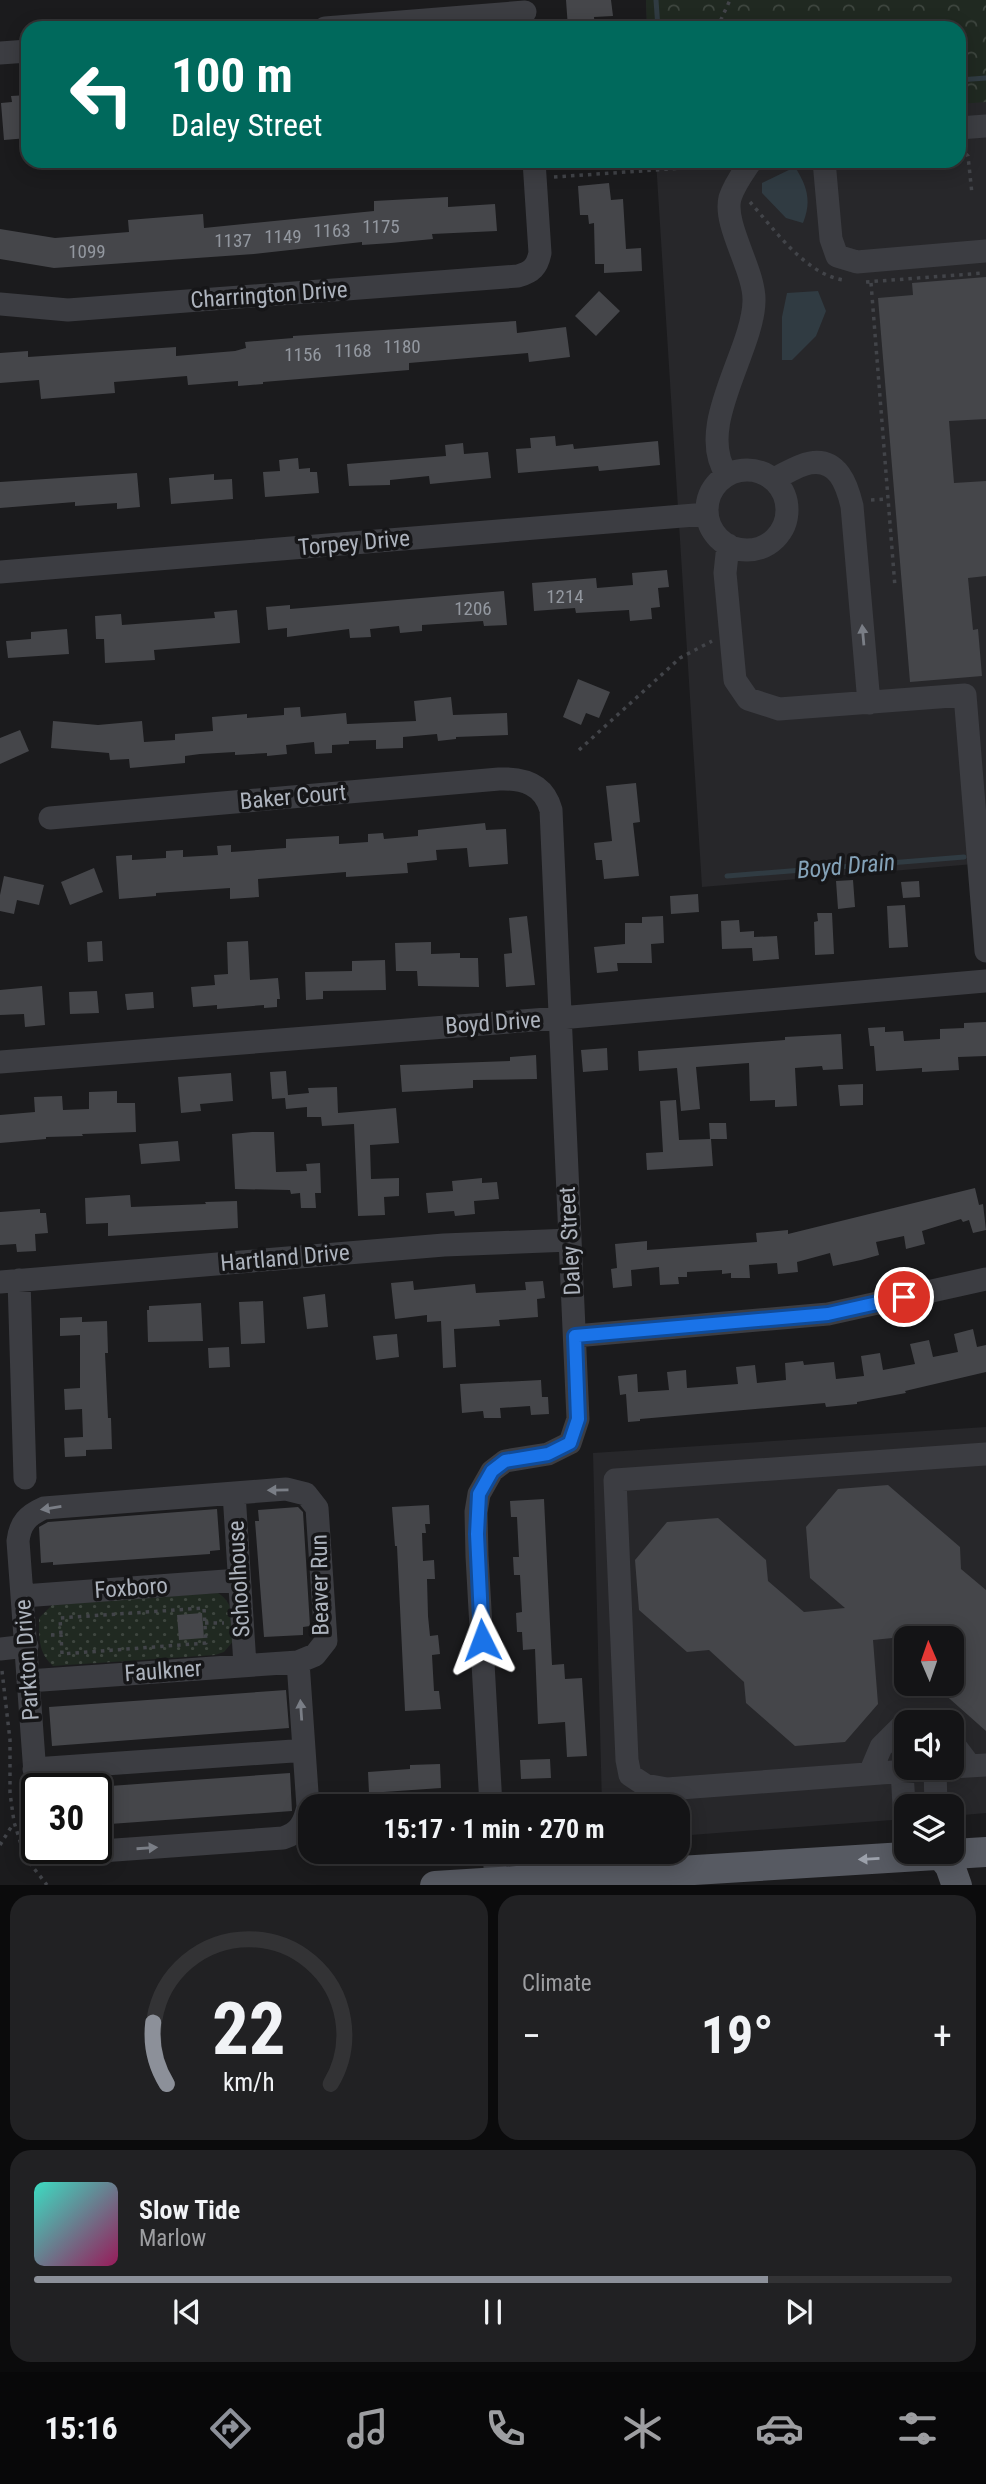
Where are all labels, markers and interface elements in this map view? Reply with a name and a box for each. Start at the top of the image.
text: 100 m [171,47,293,104]
icon: left [56,49,147,140]
text: Daley Street [171,106,322,144]
house number: 1175 [362,215,400,238]
house number: 1163 [313,219,351,242]
house number: 1149 [264,225,302,248]
house number: 1137 [214,229,252,252]
house number: 1099 [68,240,106,263]
street label: Charrington Drive [190,276,348,314]
house number: 1180 [383,335,421,358]
house number: 1168 [334,339,372,362]
house number: 1156 [284,343,322,366]
street label: Torpey Drive [297,525,411,561]
house number: 1214 [546,585,584,608]
house number: 1206 [454,597,492,620]
one-way arrow [857,623,868,645]
street label: Baker Court [239,779,347,815]
water label: Boyd Drain [796,848,896,884]
street label: Boyd Drive [444,1006,542,1040]
street label: Daley Street [554,1186,586,1296]
street label: Hartland Drive [219,1239,351,1277]
pin [874,1267,934,1327]
icon: arrive [885,1278,923,1316]
one-way arrow [266,1485,288,1496]
one-way arrow [40,1503,62,1514]
street label: Schoolhouse [222,1520,256,1638]
street label: Beaver Run [306,1534,334,1636]
street label: Foxboro [93,1572,169,1604]
street label: Parkton Drive [9,1598,45,1722]
position arrow [445,1603,519,1677]
north arrow [894,1626,964,1696]
map controls [894,1626,964,1864]
street label: Faulkner [123,1655,203,1687]
one-way arrow [295,1699,306,1721]
button: sound [894,1710,964,1780]
speed limit sign: 30 [21,1773,112,1864]
button: layers [894,1794,964,1864]
text: 15:17 · 1 min · 270 m [384,1814,604,1844]
one-way arrow [136,1842,158,1853]
one-way arrow [858,1854,880,1865]
text: Climate [522,1970,592,1997]
text: 22 [212,1986,286,2072]
text: 19° [701,2005,773,2066]
text: − [522,2014,541,2058]
text: + [933,2014,952,2058]
text: km/h [223,2067,275,2096]
text: Slow Tide [139,2195,240,2225]
text: Marlow [139,2225,206,2252]
icon: previous [168,2293,206,2331]
icon: pause [474,2293,512,2331]
icon: next [780,2293,818,2331]
icon: directions [206,2404,255,2453]
icon: music [343,2404,392,2453]
icon: phone [481,2404,530,2453]
icon: climate [618,2404,667,2453]
icon: car [755,2404,804,2453]
icon: filters [893,2404,942,2453]
text: 15:16 [44,2409,118,2447]

